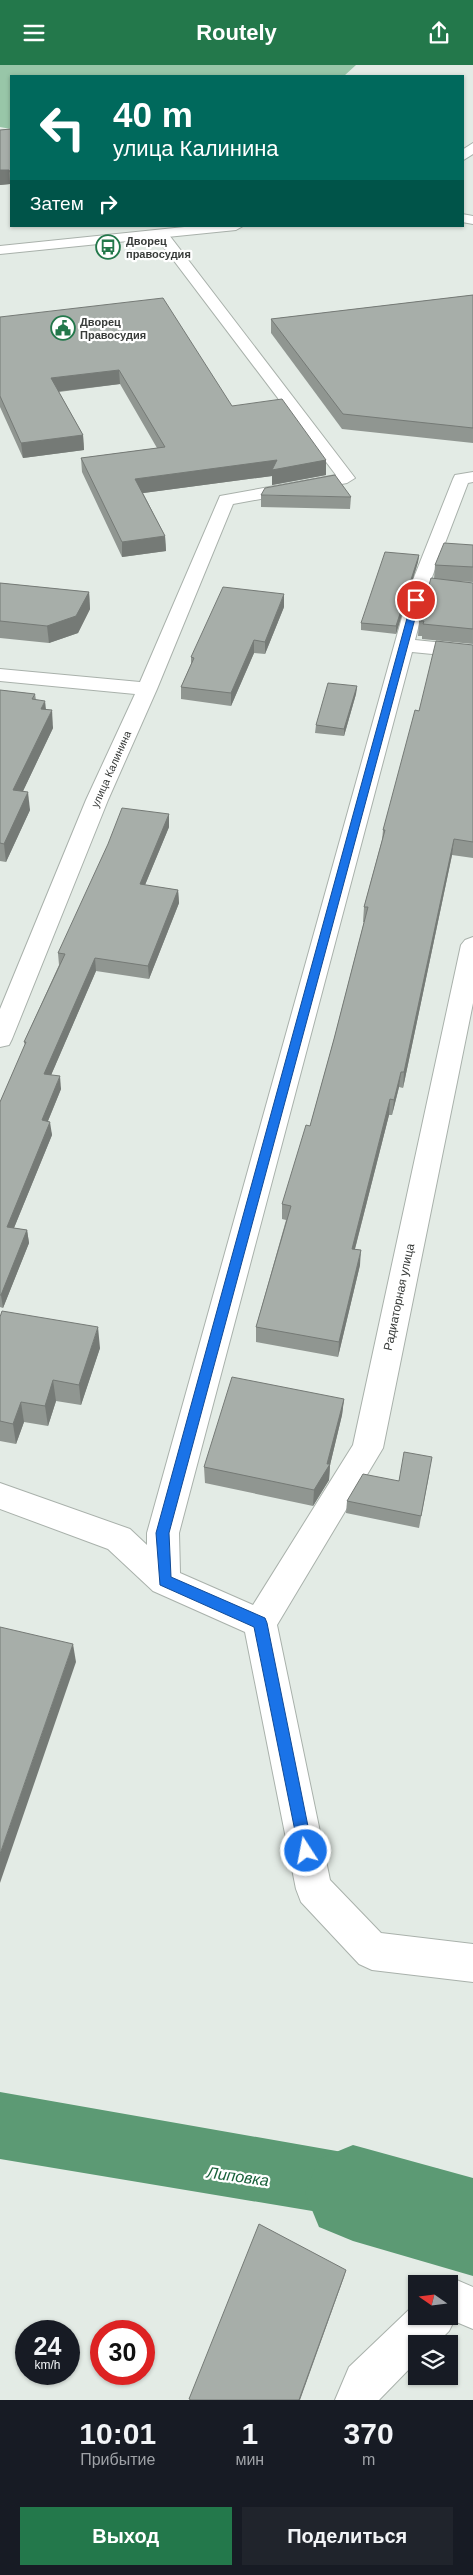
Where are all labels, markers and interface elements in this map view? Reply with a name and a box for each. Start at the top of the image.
icon: menu [20,19,48,47]
icon: share [425,19,453,47]
text: Routely [196,20,277,45]
icon: left [30,95,95,160]
text: 40 m [113,95,193,134]
text: улица Калинина [113,136,279,161]
icon: right [94,190,122,218]
text: Затем [30,193,84,214]
bus stop icon: Дворец правосудия [95,234,121,260]
place label: Дворец правосудия [126,235,191,260]
public building icon: Дворец Правосудия [50,315,76,341]
place label: Дворец Правосудия [80,316,146,341]
pin [395,579,437,621]
icon: arrive [402,586,430,614]
street label: улица Калинина [89,728,134,809]
street label: Радиаторная улица [381,1242,417,1352]
position arrow [279,1824,331,1876]
water label: Липовка [205,2164,270,2189]
north arrow [408,2275,458,2325]
map controls [408,2275,458,2385]
speed limit sign: 30 [90,2320,155,2385]
text: 24 [34,2332,61,2360]
button: layers [408,2335,458,2385]
text: km/h [34,2358,61,2372]
text: 10:01 [79,2417,156,2450]
text: 1 [241,2417,258,2450]
text: 370 [344,2417,394,2450]
text: Прибытие [80,2451,155,2468]
text: мин [235,2451,264,2468]
text: m [362,2451,375,2468]
button: Выход [20,2507,232,2565]
button: Поделиться [242,2507,453,2565]

